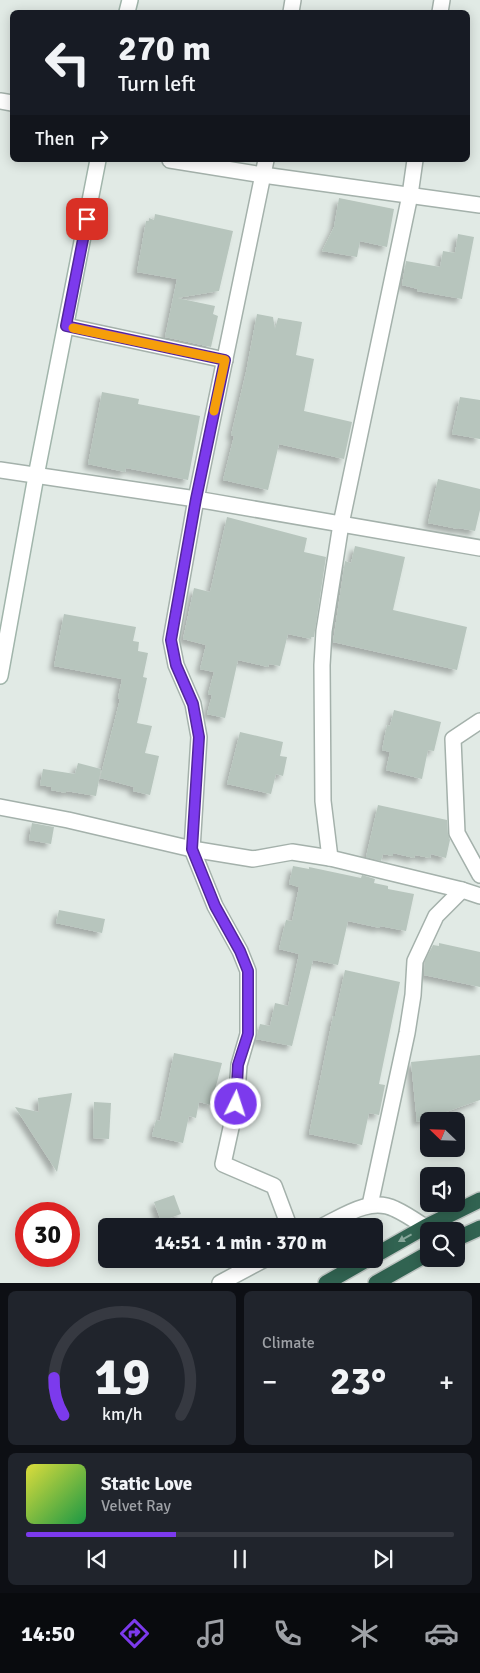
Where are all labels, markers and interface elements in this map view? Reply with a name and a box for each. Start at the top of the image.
text: 270 m [118,27,211,70]
icon: left [35,30,100,95]
text: Turn left [118,70,196,97]
icon: right [85,125,113,153]
text: Then [35,127,75,151]
pin [66,198,108,240]
icon: arrive [73,205,101,233]
position arrow [209,1077,261,1129]
north arrow [420,1112,465,1158]
map controls [420,1112,465,1267]
button: sound [420,1167,465,1212]
speed limit sign: 30 [15,1202,80,1267]
button: search [420,1222,465,1267]
text: 14:51 · 1 min · 370 m [154,1231,327,1255]
one-way arrow [398,1234,413,1242]
text: Climate [262,1333,315,1353]
text: 19 [94,1345,150,1409]
text: 23° [330,1358,386,1405]
text: − [262,1365,277,1399]
text: + [439,1365,454,1399]
text: km/h [102,1403,142,1425]
text: Static Love [101,1472,192,1496]
text: Velvet Ray [101,1496,171,1516]
icon: previous [83,1545,111,1573]
icon: pause [226,1545,254,1573]
icon: next [369,1545,397,1573]
icon: directions [117,1616,152,1651]
icon: music [194,1616,229,1651]
icon: phone [270,1616,305,1651]
icon: climate [347,1616,382,1651]
icon: car [424,1616,459,1651]
text: 14:50 [21,1620,75,1647]

